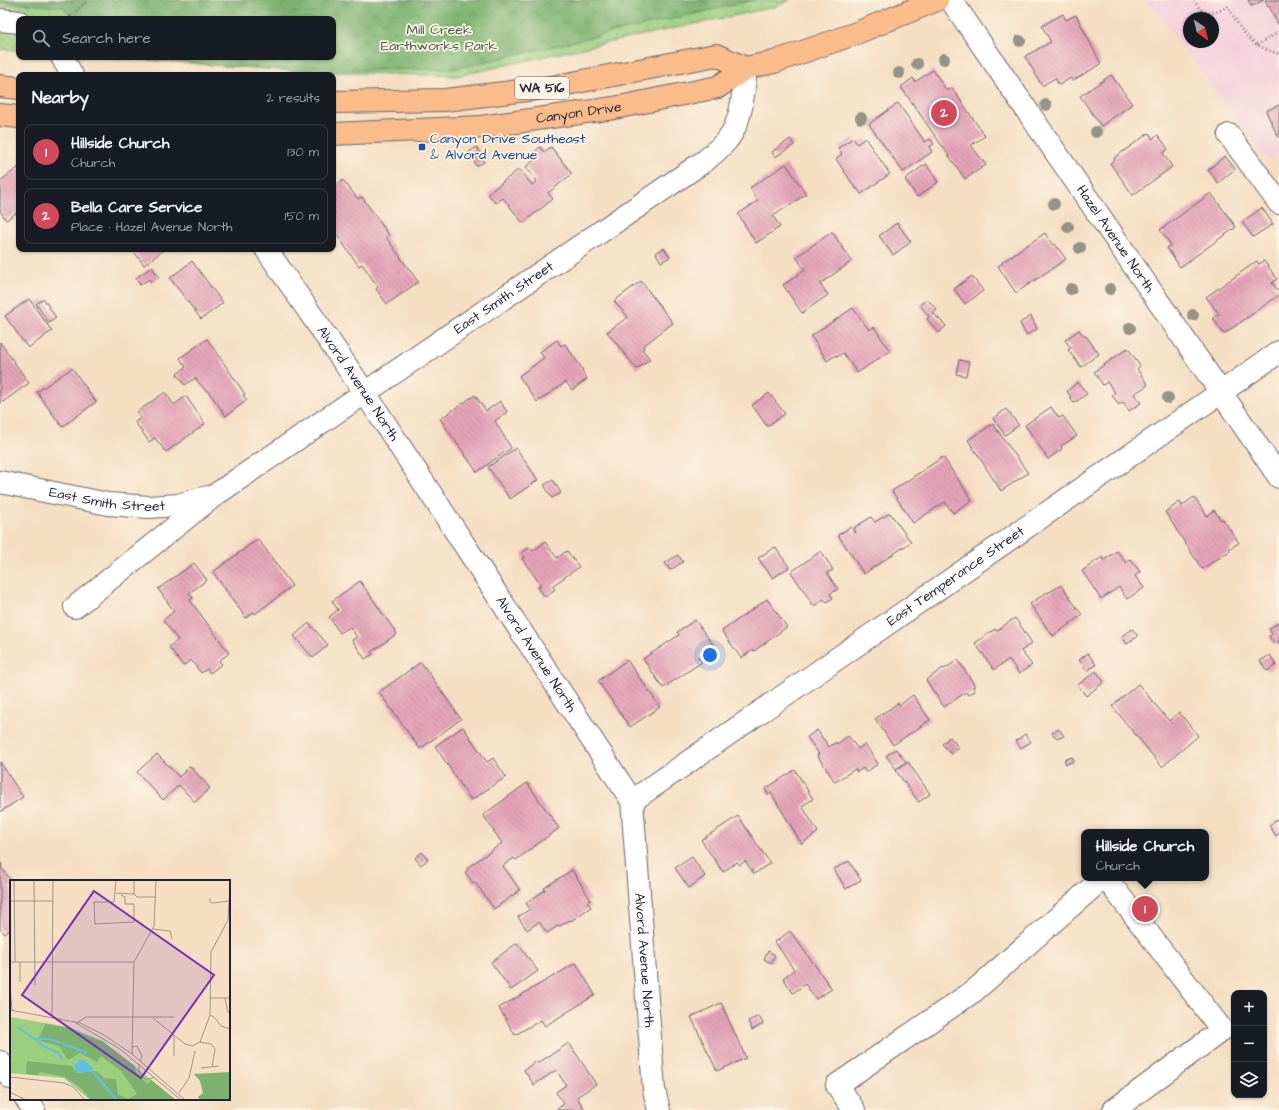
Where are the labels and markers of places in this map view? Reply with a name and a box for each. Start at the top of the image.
pin: 2 [931,98,957,128]
place label: Canyon Drive Southeast & Alvord Avenue [430,129,586,165]
marker: Canyon Drive Southeast & Alvord Avenue [417,142,427,152]
pin: 1 [1132,894,1158,924]

